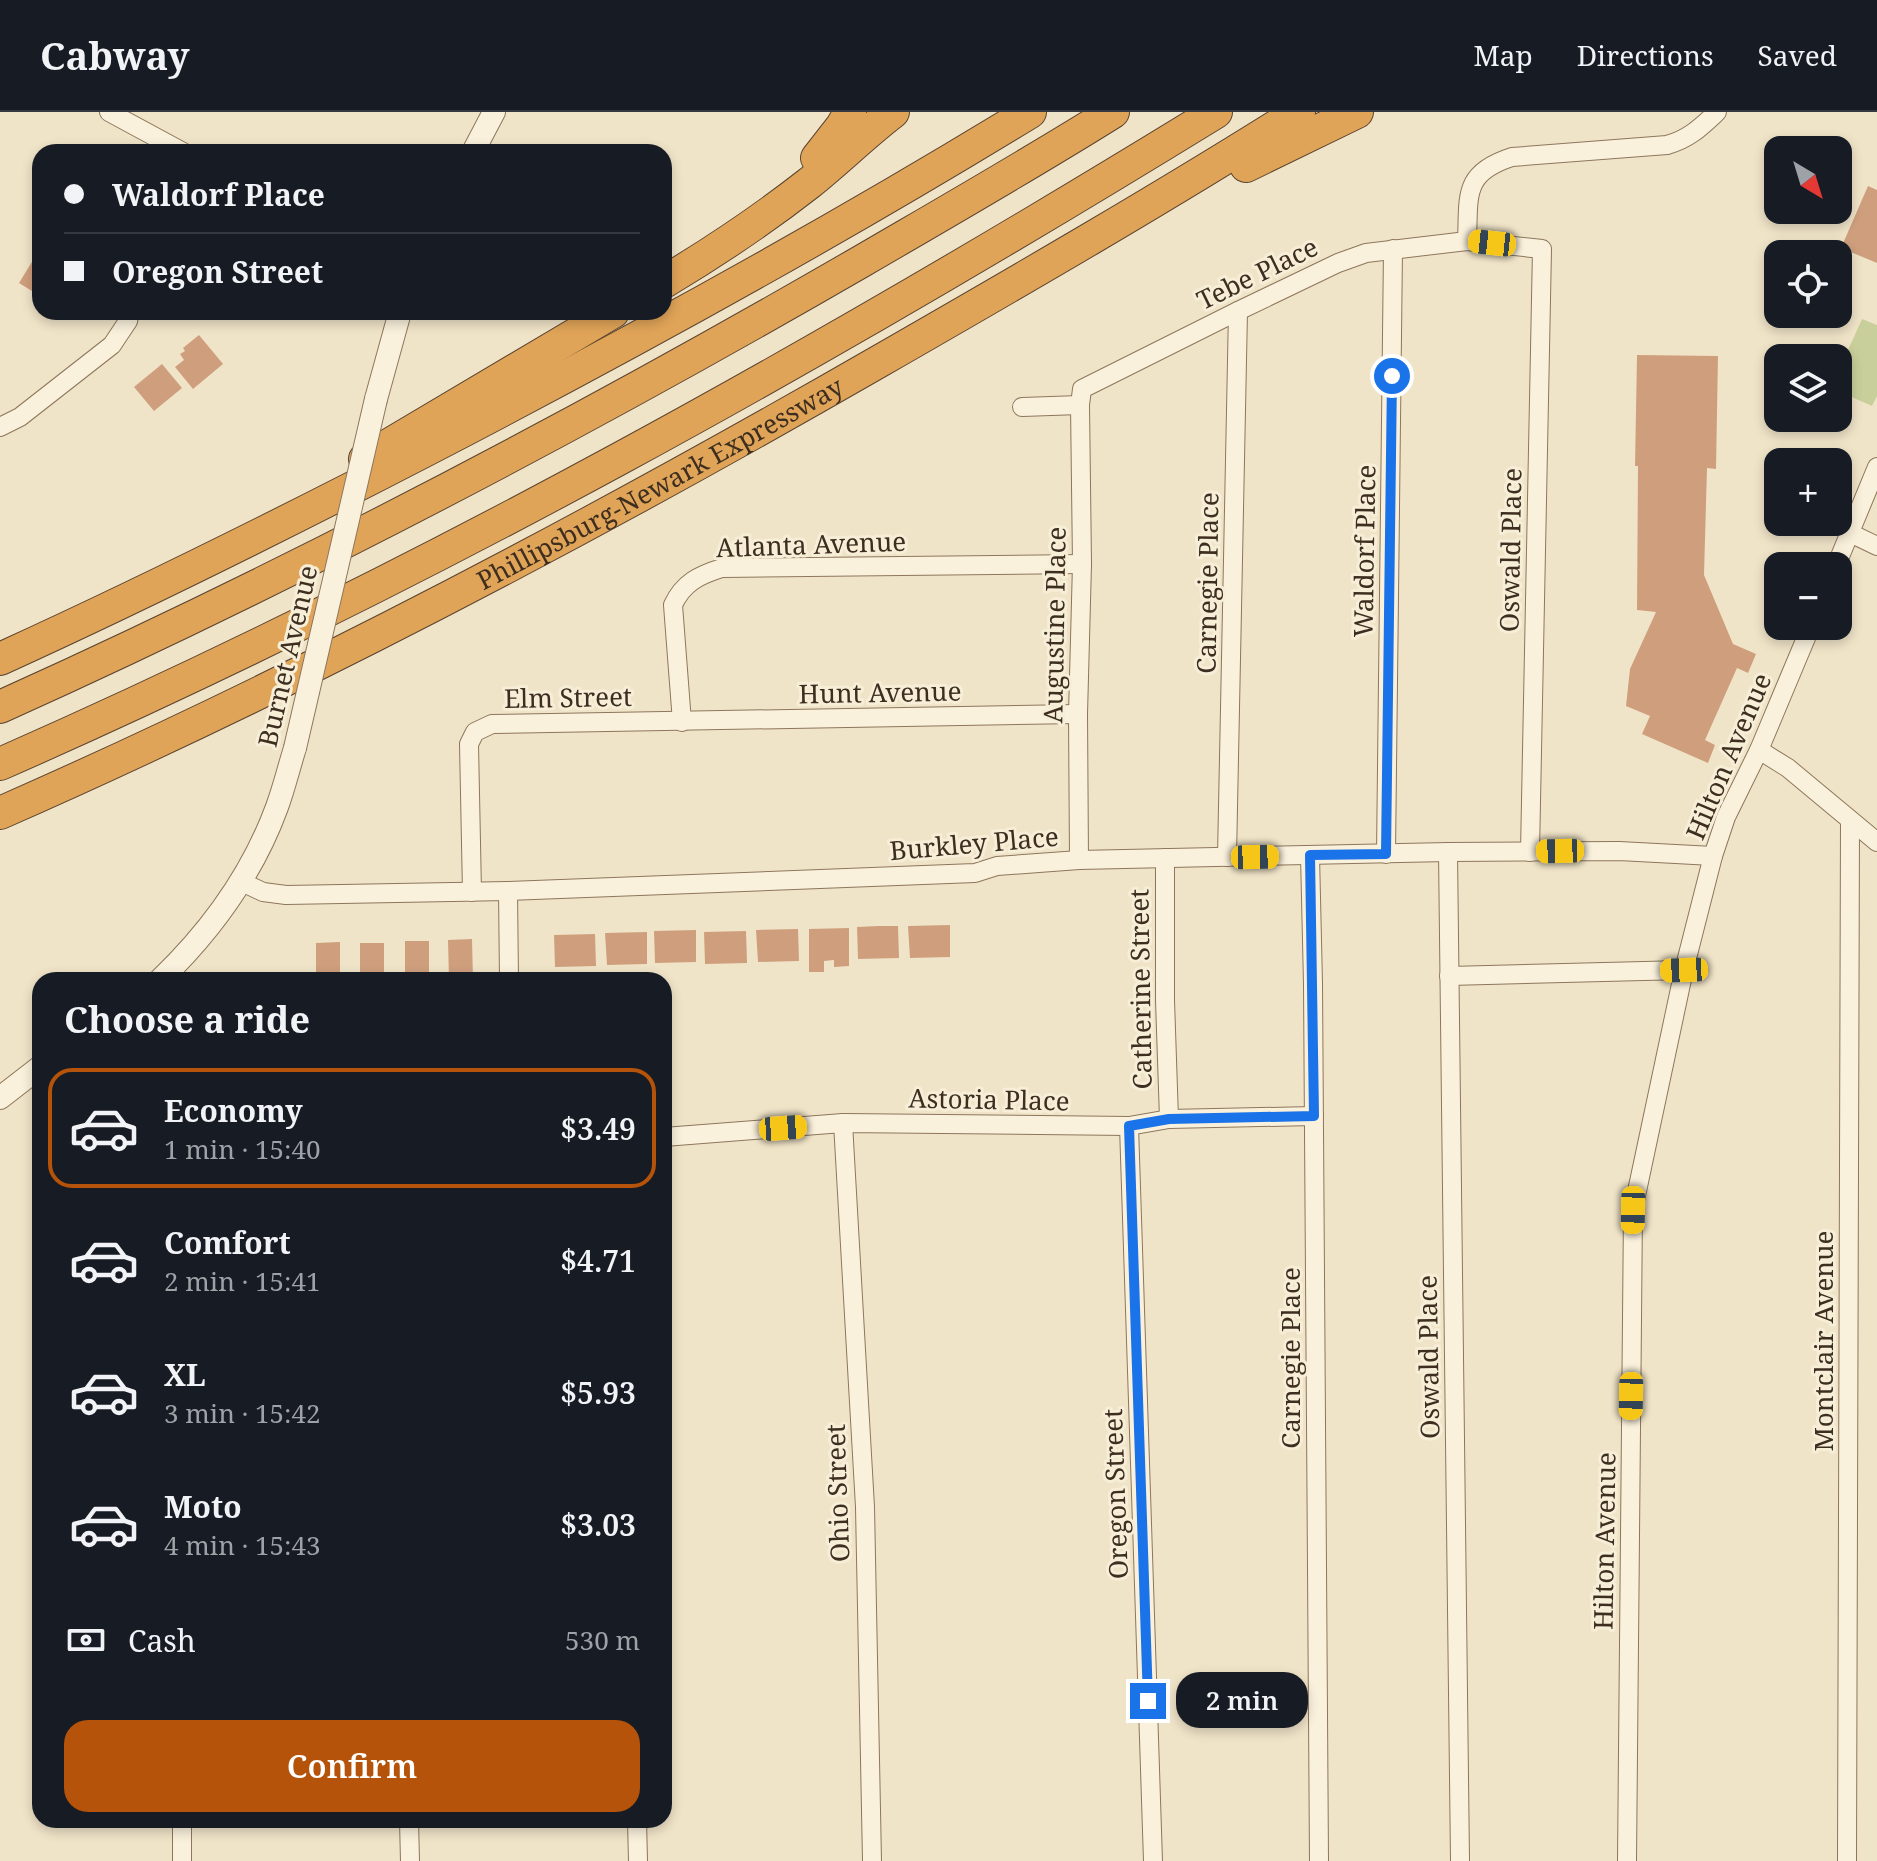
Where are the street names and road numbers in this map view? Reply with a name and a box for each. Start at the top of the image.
street label: Tebe Place [1191,228,1323,318]
street label: Phillipsburg-Newark Expressway [470,368,850,598]
street label: Waldorf Place [1344,464,1384,638]
street label: Oswald Place [1491,468,1529,632]
street label: Carnegie Place [1187,492,1227,674]
street label: Atlanta Avenue [715,523,907,565]
street label: Augustine Place [1034,526,1074,724]
street label: Burnet Avenue [249,562,325,750]
street label: Hilton Avenue [1677,667,1779,845]
street label: Hunt Avenue [798,673,962,711]
street label: Elm Street [504,678,632,716]
street label: Burkley Place [888,818,1060,868]
street label: Catherine Street [1120,888,1160,1090]
street label: Astoria Place [908,1080,1070,1118]
street label: Montclair Avenue [1805,1230,1841,1452]
street label: Carnegie Place [1272,1267,1308,1449]
street label: Oswald Place [1409,1275,1447,1439]
street label: Oregon Street [1094,1408,1136,1580]
street label: Ohio Street [817,1423,857,1563]
street label: Hilton Avenue [1584,1452,1624,1630]

